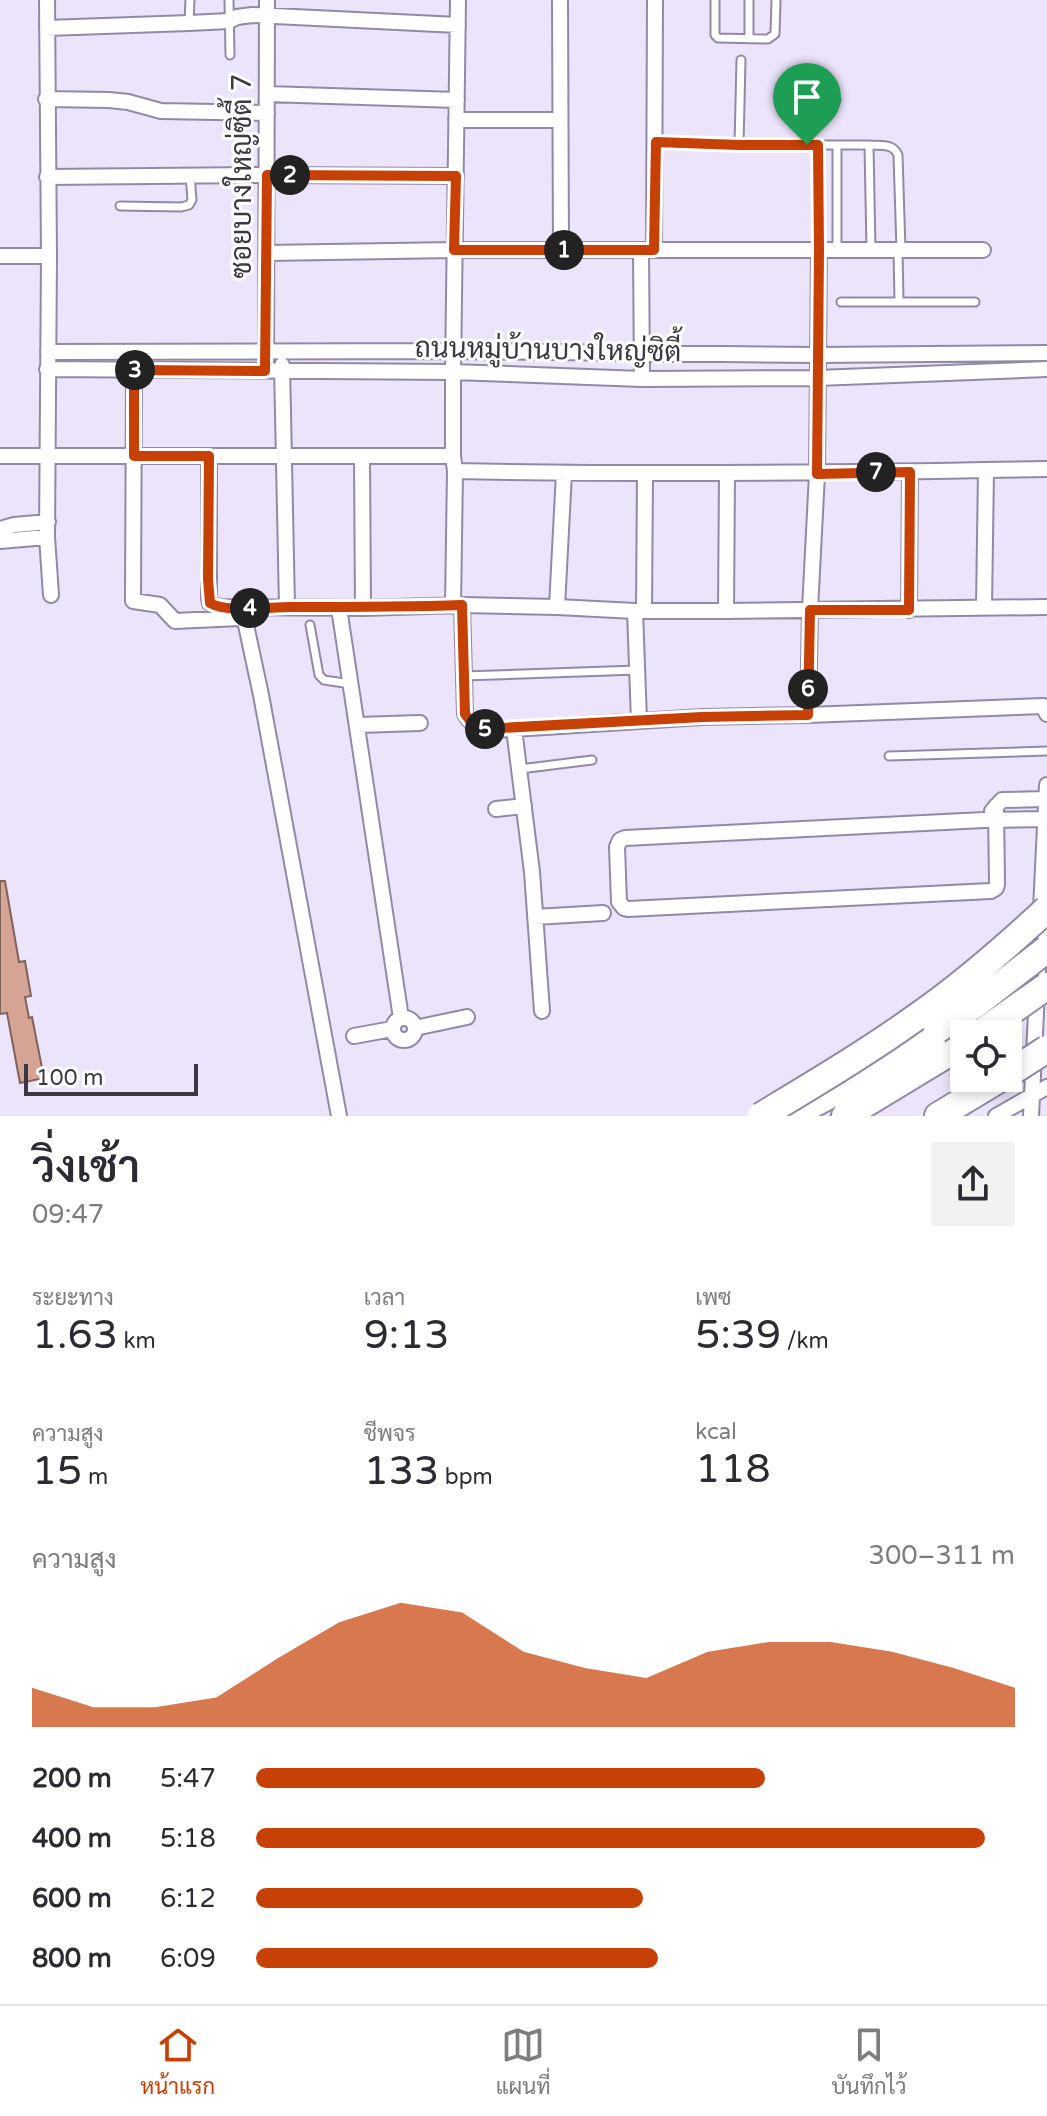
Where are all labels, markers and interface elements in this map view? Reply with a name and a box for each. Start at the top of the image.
pin [773,63,841,145]
street label: ซอยบางใหญ่ซิตี้ 7 [217,74,259,278]
icon: arrive [785,75,829,119]
pin: 2 [270,155,310,195]
text: 2 [283,162,297,188]
pin: 1 [544,230,584,270]
text: 1 [557,237,571,263]
street label: ถนนหมู่บ้านบางใหญ่ซิตี้ [414,323,683,371]
pin: 3 [115,350,155,390]
text: 3 [128,357,142,383]
pin: 7 [856,452,896,492]
text: 7 [869,459,883,485]
pin: 4 [230,588,270,628]
text: 4 [243,595,257,621]
pin: 6 [788,669,828,709]
text: 6 [801,676,815,702]
pin: 5 [465,709,505,749]
text: 5 [478,716,492,742]
map controls [950,1020,1022,1092]
button: locate [950,1020,1022,1092]
scale bar [24,1060,198,1096]
text: 100 m [36,1065,103,1091]
text: วิ่งเช้า [32,1142,140,1195]
button: share [931,1142,1015,1226]
text: 09:47 [32,1199,104,1230]
text: ระยะทาง [32,1285,114,1311]
text: เวลา [364,1285,405,1311]
text: เพซ [695,1285,732,1311]
text: 1.63 [32,1311,118,1359]
text: 9:13 [364,1311,449,1359]
text: 5:39 [695,1311,781,1359]
text: km [118,1328,156,1354]
text: /km [781,1328,829,1354]
text: kcal [695,1419,737,1445]
text: ความสูง [32,1421,103,1447]
text: ชีพจร [364,1421,416,1447]
text: 118 [695,1445,771,1493]
text: 15 [32,1447,82,1495]
text: 133 [364,1447,439,1495]
text: m [82,1464,108,1490]
text: bpm [439,1464,493,1490]
text: 300–311 m [869,1540,1015,1571]
text: ความสูง [32,1544,116,1575]
text: 200 m [32,1763,112,1794]
text: 5:47 [160,1763,216,1794]
text: 400 m [32,1823,112,1854]
text: 5:18 [160,1823,216,1854]
text: 600 m [32,1883,112,1914]
text: 6:12 [160,1883,216,1914]
text: 800 m [32,1943,112,1974]
text: 6:09 [160,1943,216,1974]
tab: หน้าแรก [140,2023,215,2100]
tab: แผนที่ [496,2023,551,2100]
tab: บันทึกไว้ [831,2023,907,2100]

